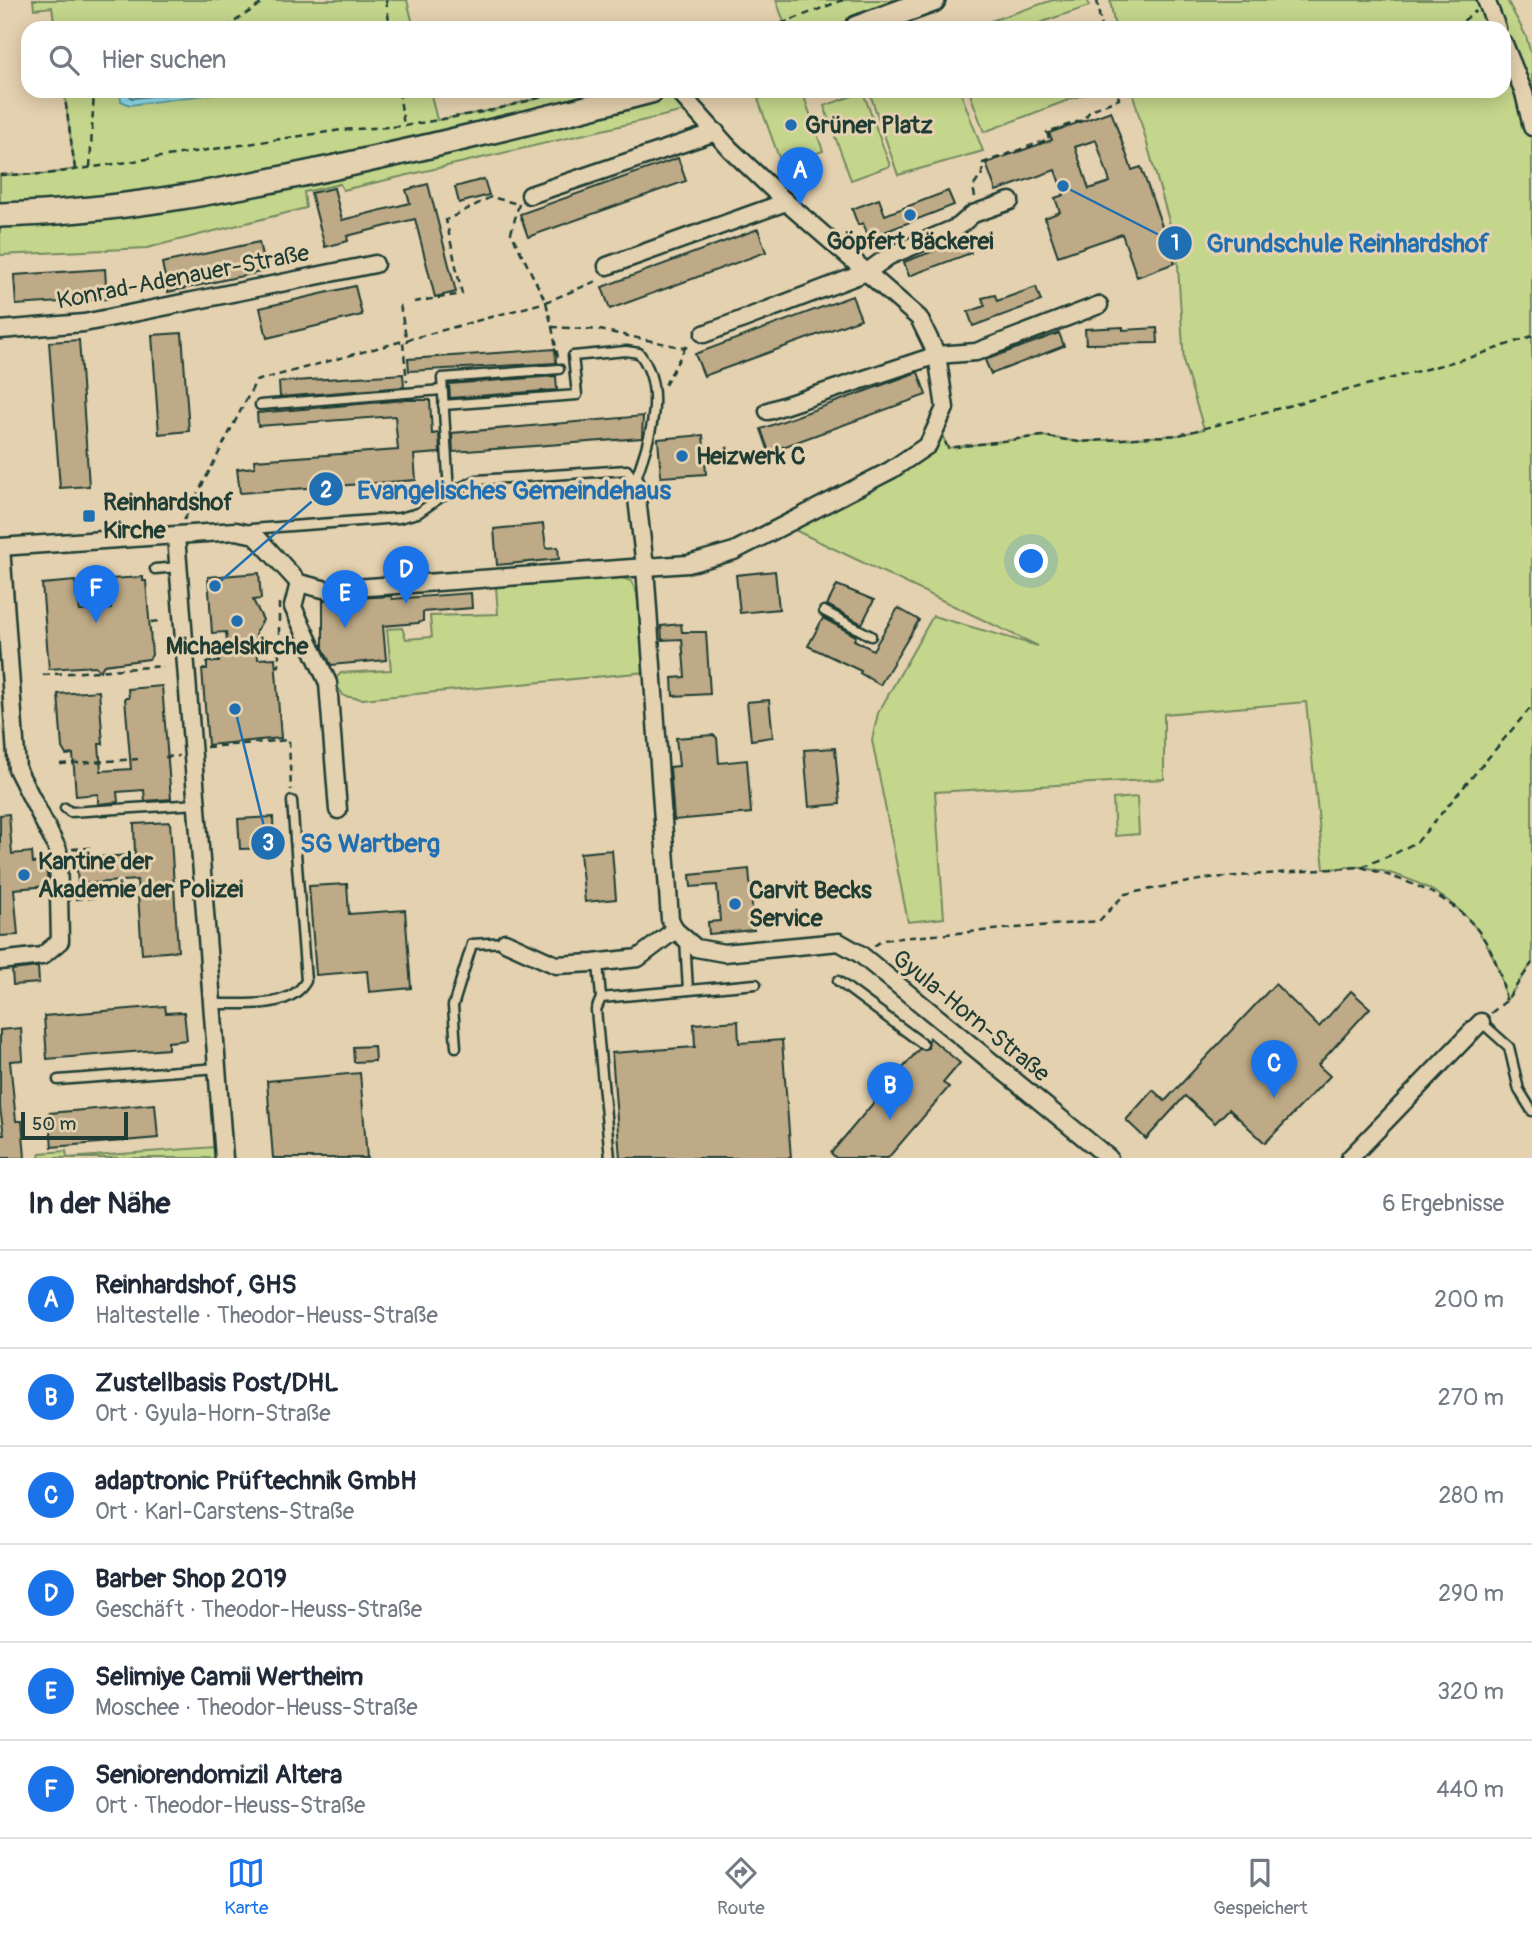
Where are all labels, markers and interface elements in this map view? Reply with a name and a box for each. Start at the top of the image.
search box [21,21,1511,98]
icon: search [45,41,83,79]
text: Hier suchen [101,44,226,76]
place label: Grüner Platz [805,111,933,140]
marker: Grüner Platz [783,117,799,133]
pin: A [777,147,823,205]
marker: Göpfert Bäckerei [902,207,918,223]
callout: Grundschule Reinhardshof [1158,220,1504,267]
place label: Göpfert Bäckerei [826,227,994,256]
text: Grundschule Reinhardshof [1207,228,1490,260]
text: 1 [1171,230,1179,257]
street label: Konrad-Adenauer-Straße [54,238,312,316]
place label: Heizwerk C [696,442,806,471]
marker: Heizwerk C [674,448,690,464]
callout: Evangelisches Gemeindehaus [308,466,685,513]
text: Evangelisches Gemeindehaus [357,475,671,507]
text: 2 [320,477,332,504]
place label: Reinhardshof Kirche [103,488,233,545]
marker: Reinhardshof Kirche [81,508,97,524]
your location [1014,544,1048,578]
pin: D [383,546,429,604]
pin: F [73,565,119,623]
pin: E [322,570,368,628]
marker: Michaelskirche [229,613,245,629]
place label: Michaelskirche [166,632,309,661]
callout: SG Wartberg [251,820,454,867]
text: SG Wartberg [300,828,440,860]
text: 3 [262,830,274,857]
place label: Kantine der Akademie der Polizei [38,847,243,904]
marker: Kantine der Akademie der Polizei [16,867,32,883]
place label: Carvit Becks Service [749,876,872,933]
marker: Carvit Becks Service [727,896,743,912]
street label: Gyula-Horn-Straße [886,944,1056,1088]
pin: C [1251,1040,1297,1098]
pin: B [867,1062,913,1120]
scale bar [21,1109,128,1141]
text: 50 m [32,1112,76,1136]
text: In der Nähe [28,1185,170,1222]
text: 6 Ergebnisse [1382,1189,1504,1218]
text: Reinhardshof, GHS [95,1269,297,1301]
text: A [44,1285,58,1314]
text: 200 m [1434,1285,1504,1314]
text: Haltestelle · Theodor-Heuss-Straße [95,1301,438,1330]
text: Zustellbasis Post/DHL [95,1367,339,1399]
text: B [44,1383,58,1412]
text: 270 m [1438,1383,1504,1412]
text: Ort · Gyula-Horn-Straße [95,1399,331,1428]
text: adaptronic Prüftechnik GmbH [95,1465,417,1497]
text: C [44,1481,58,1510]
text: 280 m [1438,1481,1504,1510]
text: Ort · Karl-Carstens-Straße [95,1497,354,1526]
text: Barber Shop 2019 [95,1563,287,1595]
text: D [44,1579,58,1608]
text: 290 m [1438,1579,1504,1608]
text: Geschäft · Theodor-Heuss-Straße [95,1595,422,1624]
text: Selimiye Camii Wertheim [95,1661,363,1693]
text: E [45,1677,57,1706]
text: 320 m [1437,1677,1504,1706]
text: Moschee · Theodor-Heuss-Straße [95,1693,418,1722]
text: Seniorendomizil Altera [95,1759,342,1791]
text: F [44,1775,58,1804]
text: 440 m [1436,1775,1504,1804]
text: Ort · Theodor-Heuss-Straße [95,1791,365,1820]
tab: Karte [224,1854,268,1920]
tab: Route [717,1854,765,1920]
tab: Gespeichert [1213,1854,1308,1920]

